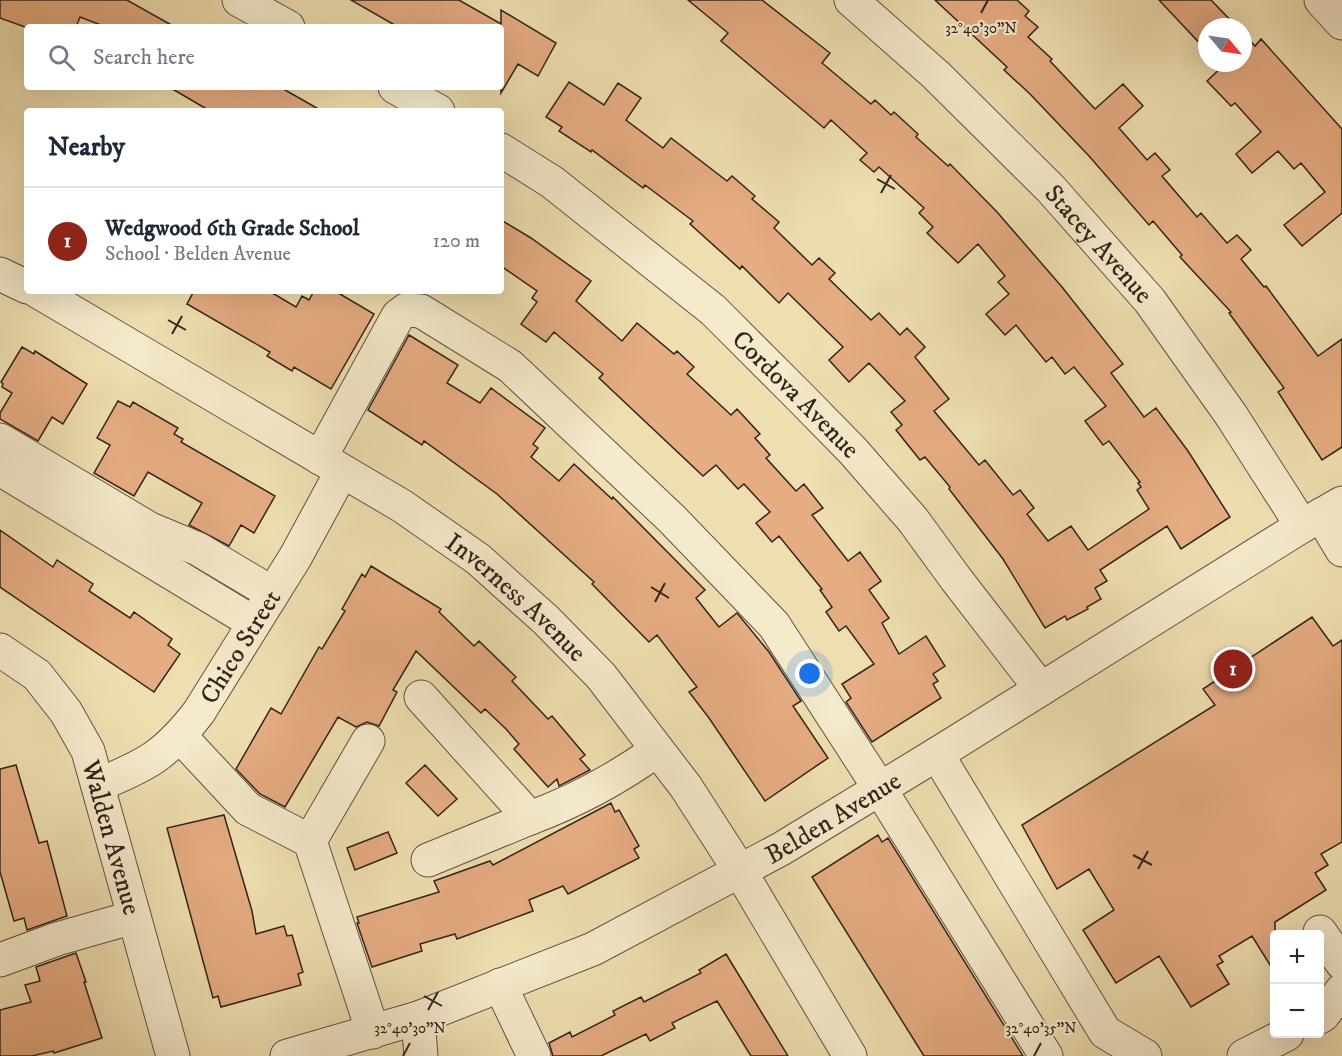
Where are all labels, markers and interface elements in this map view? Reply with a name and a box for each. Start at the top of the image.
north arrow [1198,18,1252,72]
text: 32°40'30"N [945,19,1017,38]
search box [24,24,504,90]
icon: search [45,41,78,74]
text: Search here [93,44,195,71]
text: Nearby [48,131,125,164]
street label: Stacey Avenue [1037,178,1159,311]
text: Wedgwood 6th Grade School [105,215,359,242]
text: 1 [64,229,71,254]
text: 120 m [433,229,480,254]
text: School · Belden Avenue [105,242,291,267]
street label: Cordova Avenue [724,323,866,466]
street label: Inverness Avenue [439,526,593,669]
street label: Chico Street [193,584,289,711]
pin: 1 [1214,646,1252,692]
your location [795,659,824,688]
street label: Walden Avenue [73,756,148,919]
street label: Belden Avenue [760,765,907,872]
map controls [1270,930,1324,1038]
button: + [1270,930,1324,984]
button: − [1270,984,1324,1038]
text: 32°40'30"N [374,1019,446,1038]
text: 32°40'35"N [1005,1019,1077,1038]

